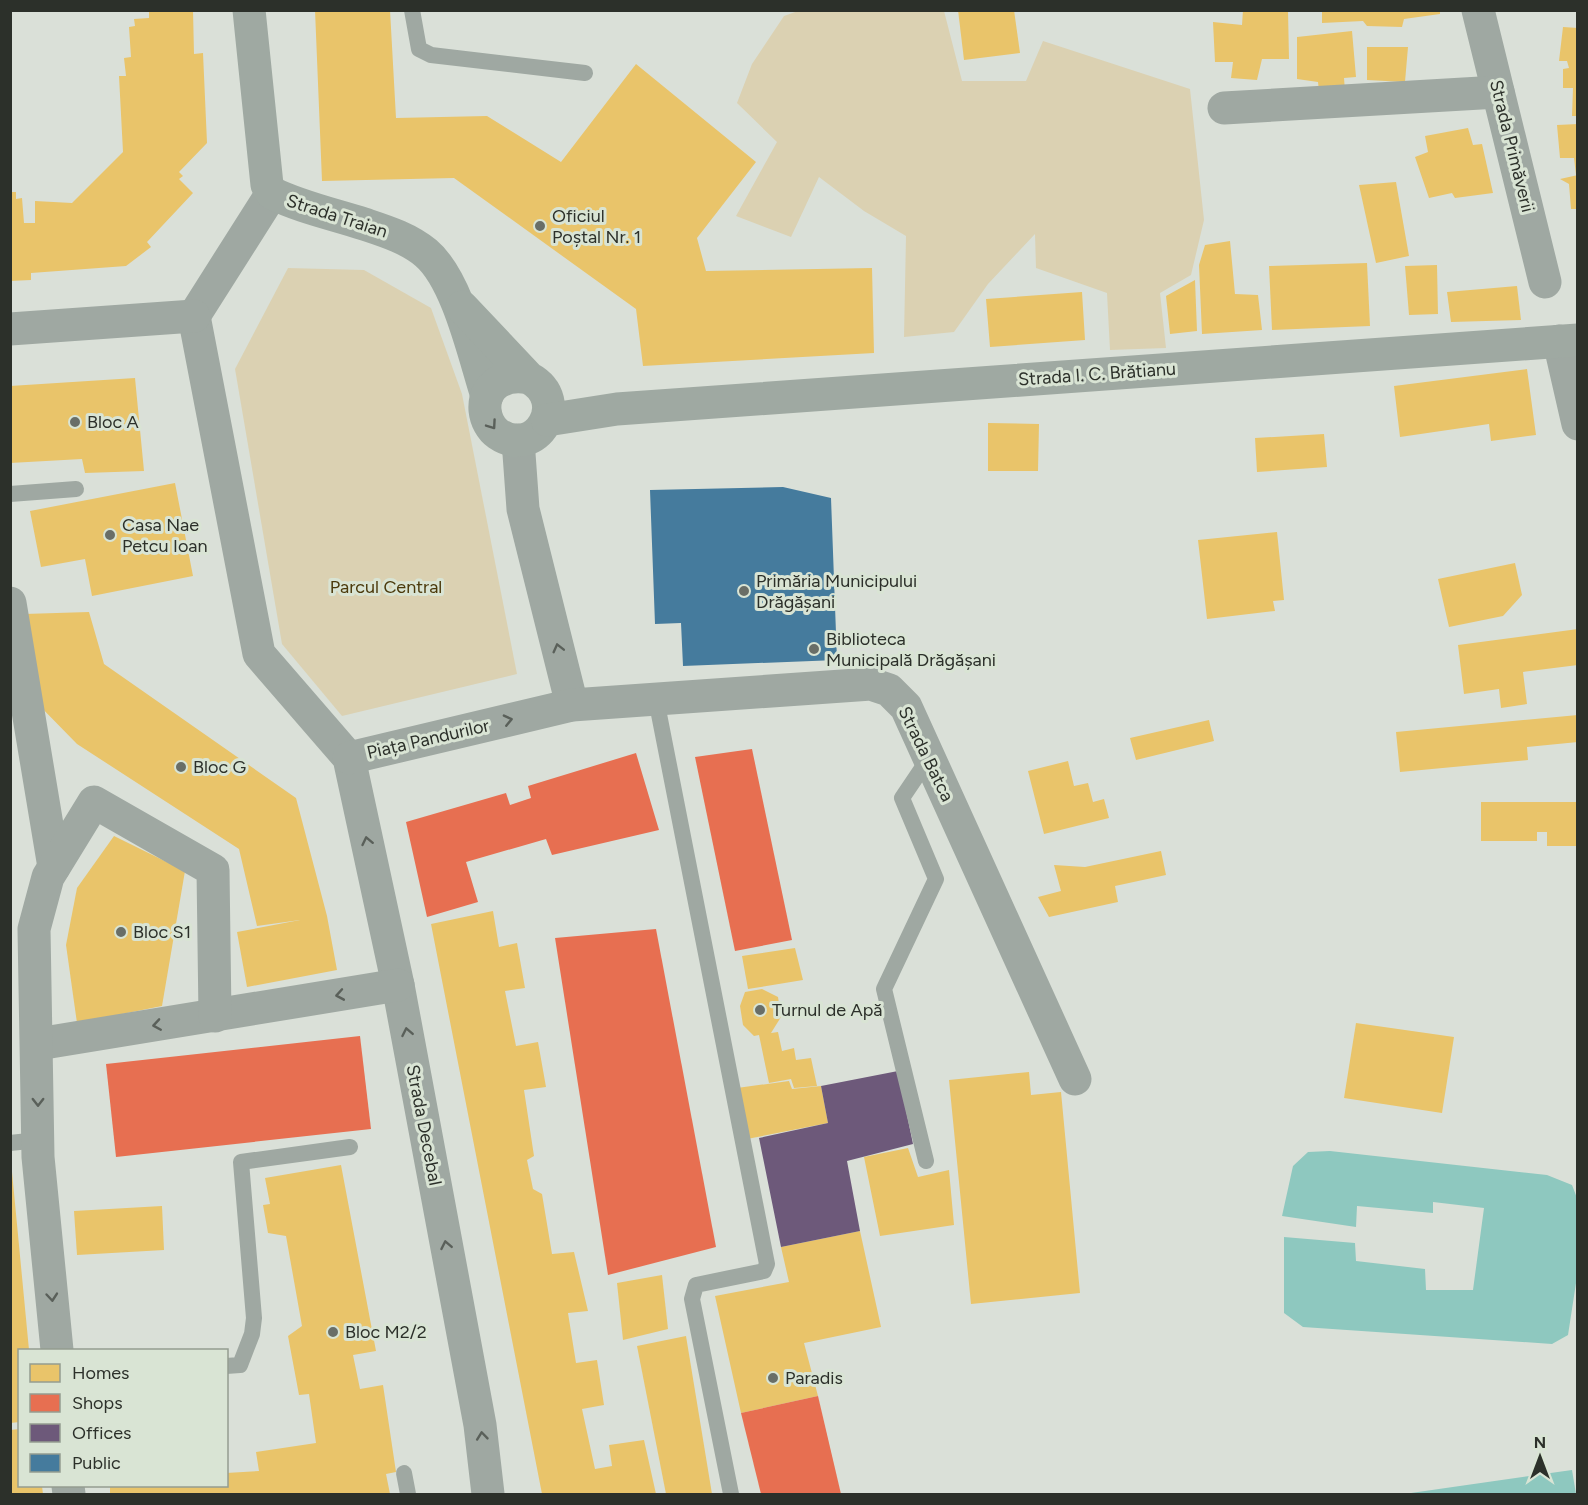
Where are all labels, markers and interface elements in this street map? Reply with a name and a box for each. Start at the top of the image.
street label: Strada Primăverii [1485,78,1539,214]
street label: Strada Traian [284,189,390,243]
place label: Oficiul Poștal Nr. 1 [552,205,641,248]
marker: Oficiul Poștal Nr. 1 [533,219,547,233]
street label: Strada I. C. Brătianu [1017,358,1177,390]
place label: Bloc A [87,411,139,433]
marker: Bloc A [68,415,82,429]
one-way arrow [485,419,496,430]
place label: Casa Nae Petcu Ioan [122,514,208,557]
marker: Casa Nae Petcu Ioan [103,528,117,542]
place label: Primăria Municipului Drăgășani [756,570,917,613]
park label: Parcul Central [330,576,442,598]
marker: Primăria Municipului Drăgășani [737,584,751,598]
place label: Biblioteca Municipală Drăgășani [826,628,996,671]
marker: Biblioteca Municipală Drăgășani [807,642,821,656]
one-way arrow [552,643,565,653]
street label: Strada Batca [894,703,958,805]
street label: Piața Pandurilor [365,714,491,764]
one-way arrow [503,714,513,727]
place label: Bloc G [193,756,247,778]
marker: Bloc G [174,760,188,774]
one-way arrow [361,837,374,847]
place label: Bloc S1 [133,921,191,943]
marker: Bloc S1 [114,925,128,939]
one-way arrow [335,988,345,1001]
place label: Turnul de Apă [772,999,883,1021]
marker: Turnul de Apă [753,1003,767,1017]
one-way arrow [153,1018,163,1031]
one-way arrow [401,1028,414,1038]
street label: Strada Decebal [401,1063,447,1187]
one-way arrow [32,1098,44,1107]
one-way arrow [441,1240,453,1249]
one-way arrow [45,1292,58,1301]
place label: Bloc M2/2 [345,1321,427,1343]
marker: Bloc M2/2 [326,1325,340,1339]
legend [18,1349,228,1487]
text: Homes [72,1362,130,1384]
place label: Paradis [785,1367,843,1389]
marker: Paradis [766,1371,780,1385]
text: Shops [72,1392,123,1414]
text: Offices [72,1422,131,1444]
north arrow [1510,1427,1570,1487]
one-way arrow [476,1432,488,1441]
text: N [1534,1433,1546,1452]
text: Public [72,1452,121,1474]

